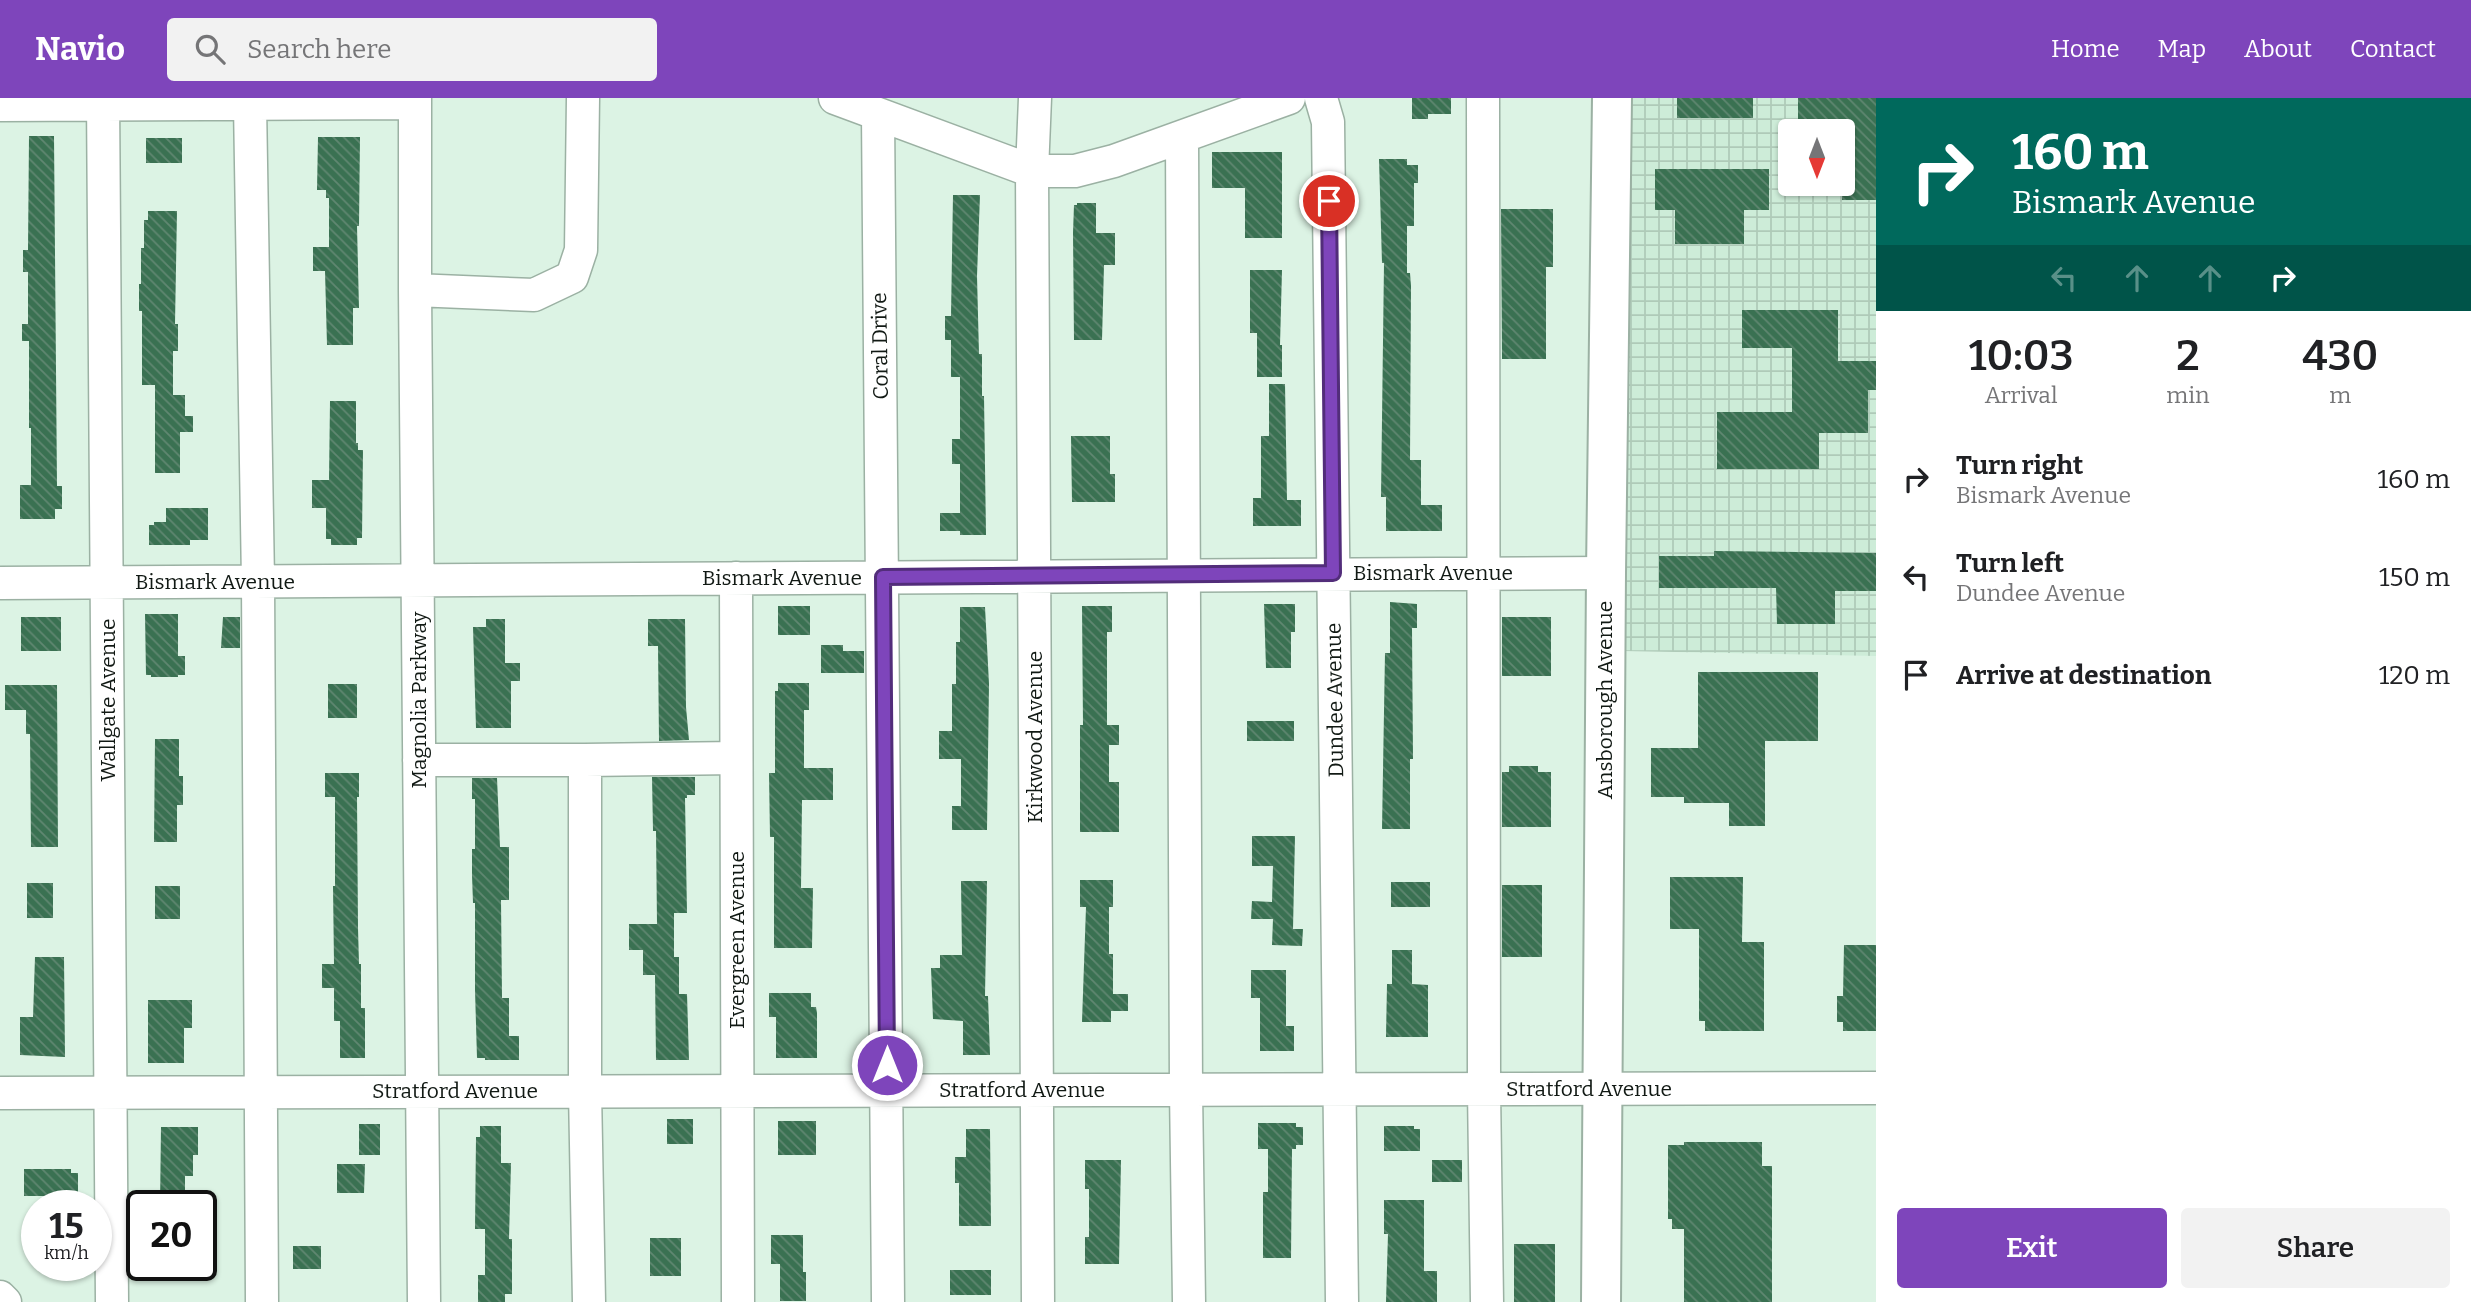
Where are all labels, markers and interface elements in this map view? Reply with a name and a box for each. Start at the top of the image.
search box [167,18,657,81]
text: Navio [35,29,125,69]
icon: search [191,30,229,68]
text: Search here [247,34,391,65]
text: Home [2051,35,2120,63]
text: Map [2158,35,2206,63]
text: About [2244,35,2312,63]
text: Contact [2350,35,2436,63]
north arrow [1778,119,1855,196]
map controls [1778,119,1855,196]
text: 160 m [2012,123,2149,182]
icon: right [1897,126,1988,217]
pin [1299,171,1359,231]
icon: arrive [1310,182,1348,220]
text: Bismark Avenue [2012,183,2255,221]
icon: left [2045,259,2083,297]
icon: ahead [2118,259,2156,297]
icon: ahead [2191,259,2229,297]
icon: right [2264,259,2302,297]
street label: Coral Drive [866,292,894,400]
text: 10:03 [1969,331,2074,381]
text: 2 [2176,331,2200,381]
text: 430 [2302,331,2378,381]
text: Arrival [1985,381,2058,409]
text: min [2166,381,2210,409]
text: m [2329,381,2351,409]
text: Turn right [1956,450,2083,481]
icon: right [1897,460,1935,498]
text: 160 m [2378,464,2450,495]
text: Bismark Avenue [1956,481,2131,509]
text: Turn left [1956,548,2064,579]
icon: left [1897,558,1935,596]
street label: Bismark Avenue [1353,560,1513,586]
text: 150 m [2379,562,2450,593]
street label: Bismark Avenue [702,565,862,591]
street label: Bismark Avenue [135,569,295,595]
text: Dundee Avenue [1956,579,2125,607]
street label: Ansborough Avenue [1592,601,1618,799]
street label: Magnolia Parkway [406,611,432,788]
street label: Wallgate Avenue [95,618,121,782]
street label: Dundee Avenue [1321,622,1349,778]
street label: Kirkwood Avenue [1022,651,1048,823]
icon: arrive [1897,656,1935,694]
text: Arrive at destination [1956,660,2211,691]
text: 120 m [2379,660,2450,691]
street label: Evergreen Avenue [724,851,750,1029]
position arrow [850,1028,924,1102]
street label: Stratford Avenue [1506,1076,1672,1102]
street label: Stratford Avenue [939,1077,1105,1103]
street label: Stratford Avenue [372,1078,538,1104]
speed limit sign: 20 [126,1190,217,1281]
text: 15 [49,1205,84,1247]
button: Exit [1897,1208,2167,1288]
button: Share [2181,1208,2450,1288]
text: km/h [44,1242,89,1264]

